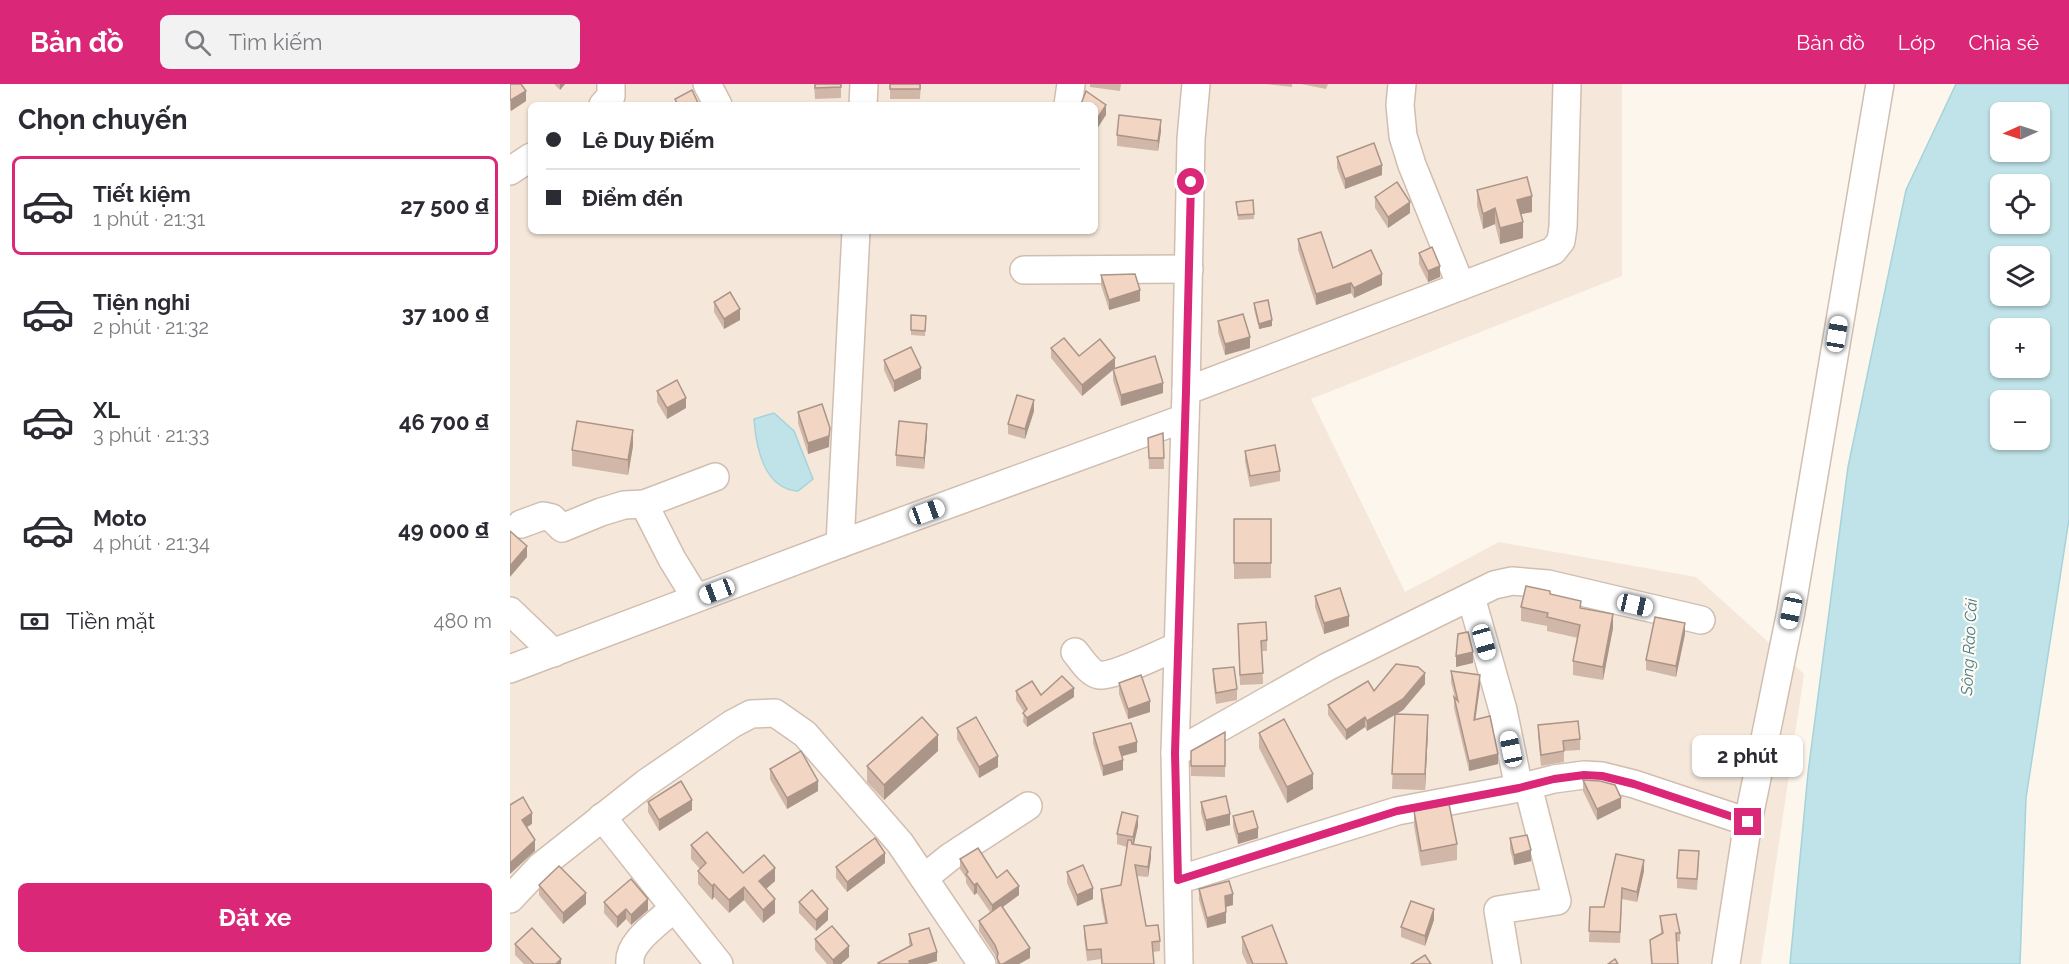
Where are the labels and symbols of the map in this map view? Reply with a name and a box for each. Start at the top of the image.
north arrow [1990,102,2050,162]
route start [1177,168,1204,195]
car [1825,315,1849,353]
car [907,497,947,527]
car [697,576,737,606]
car [1615,592,1655,618]
car [1778,592,1804,630]
water label: Sông Rào Cái [1957,598,1981,697]
car [1470,622,1498,662]
car [1498,730,1524,768]
callout: 2 phút [1692,735,1804,777]
route end [1734,808,1761,835]

